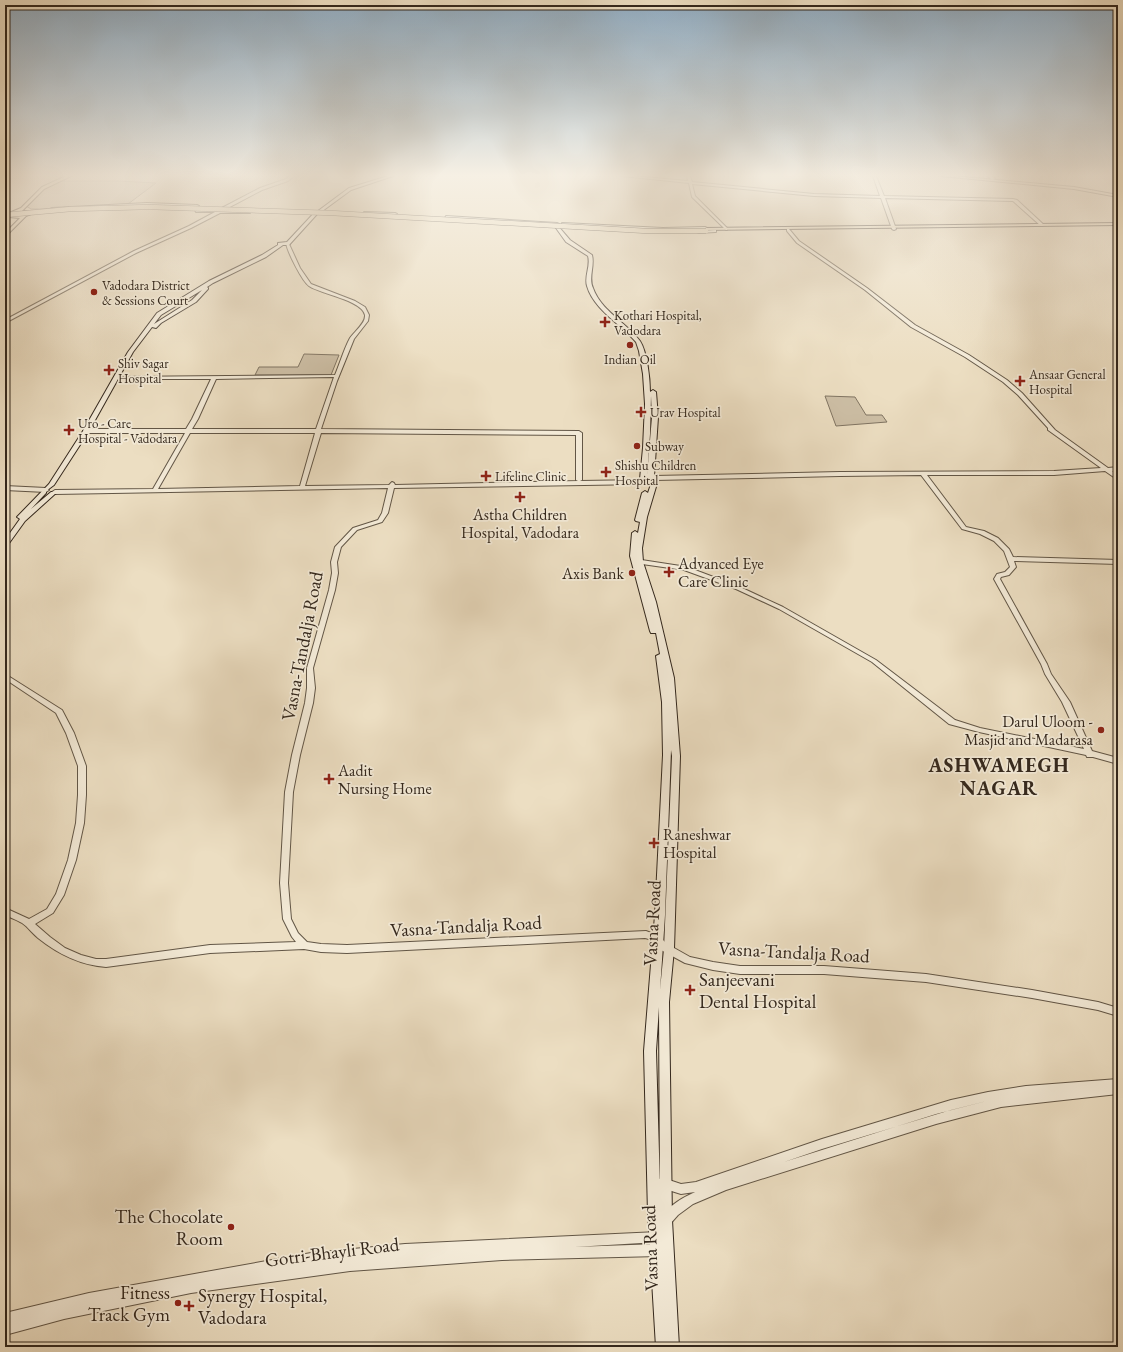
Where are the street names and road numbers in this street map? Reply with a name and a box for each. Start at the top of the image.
street label: Vasna-Tandalja Road [275,569,329,723]
street label: Vasna Road [637,879,667,966]
street label: Vasna-Tandalja Road [390,910,543,942]
street label: Vasna-Tandalja Road [718,936,871,968]
street label: Vasna Road [636,1204,664,1291]
street label: Gotri-Bhayli Road [264,1231,401,1273]

